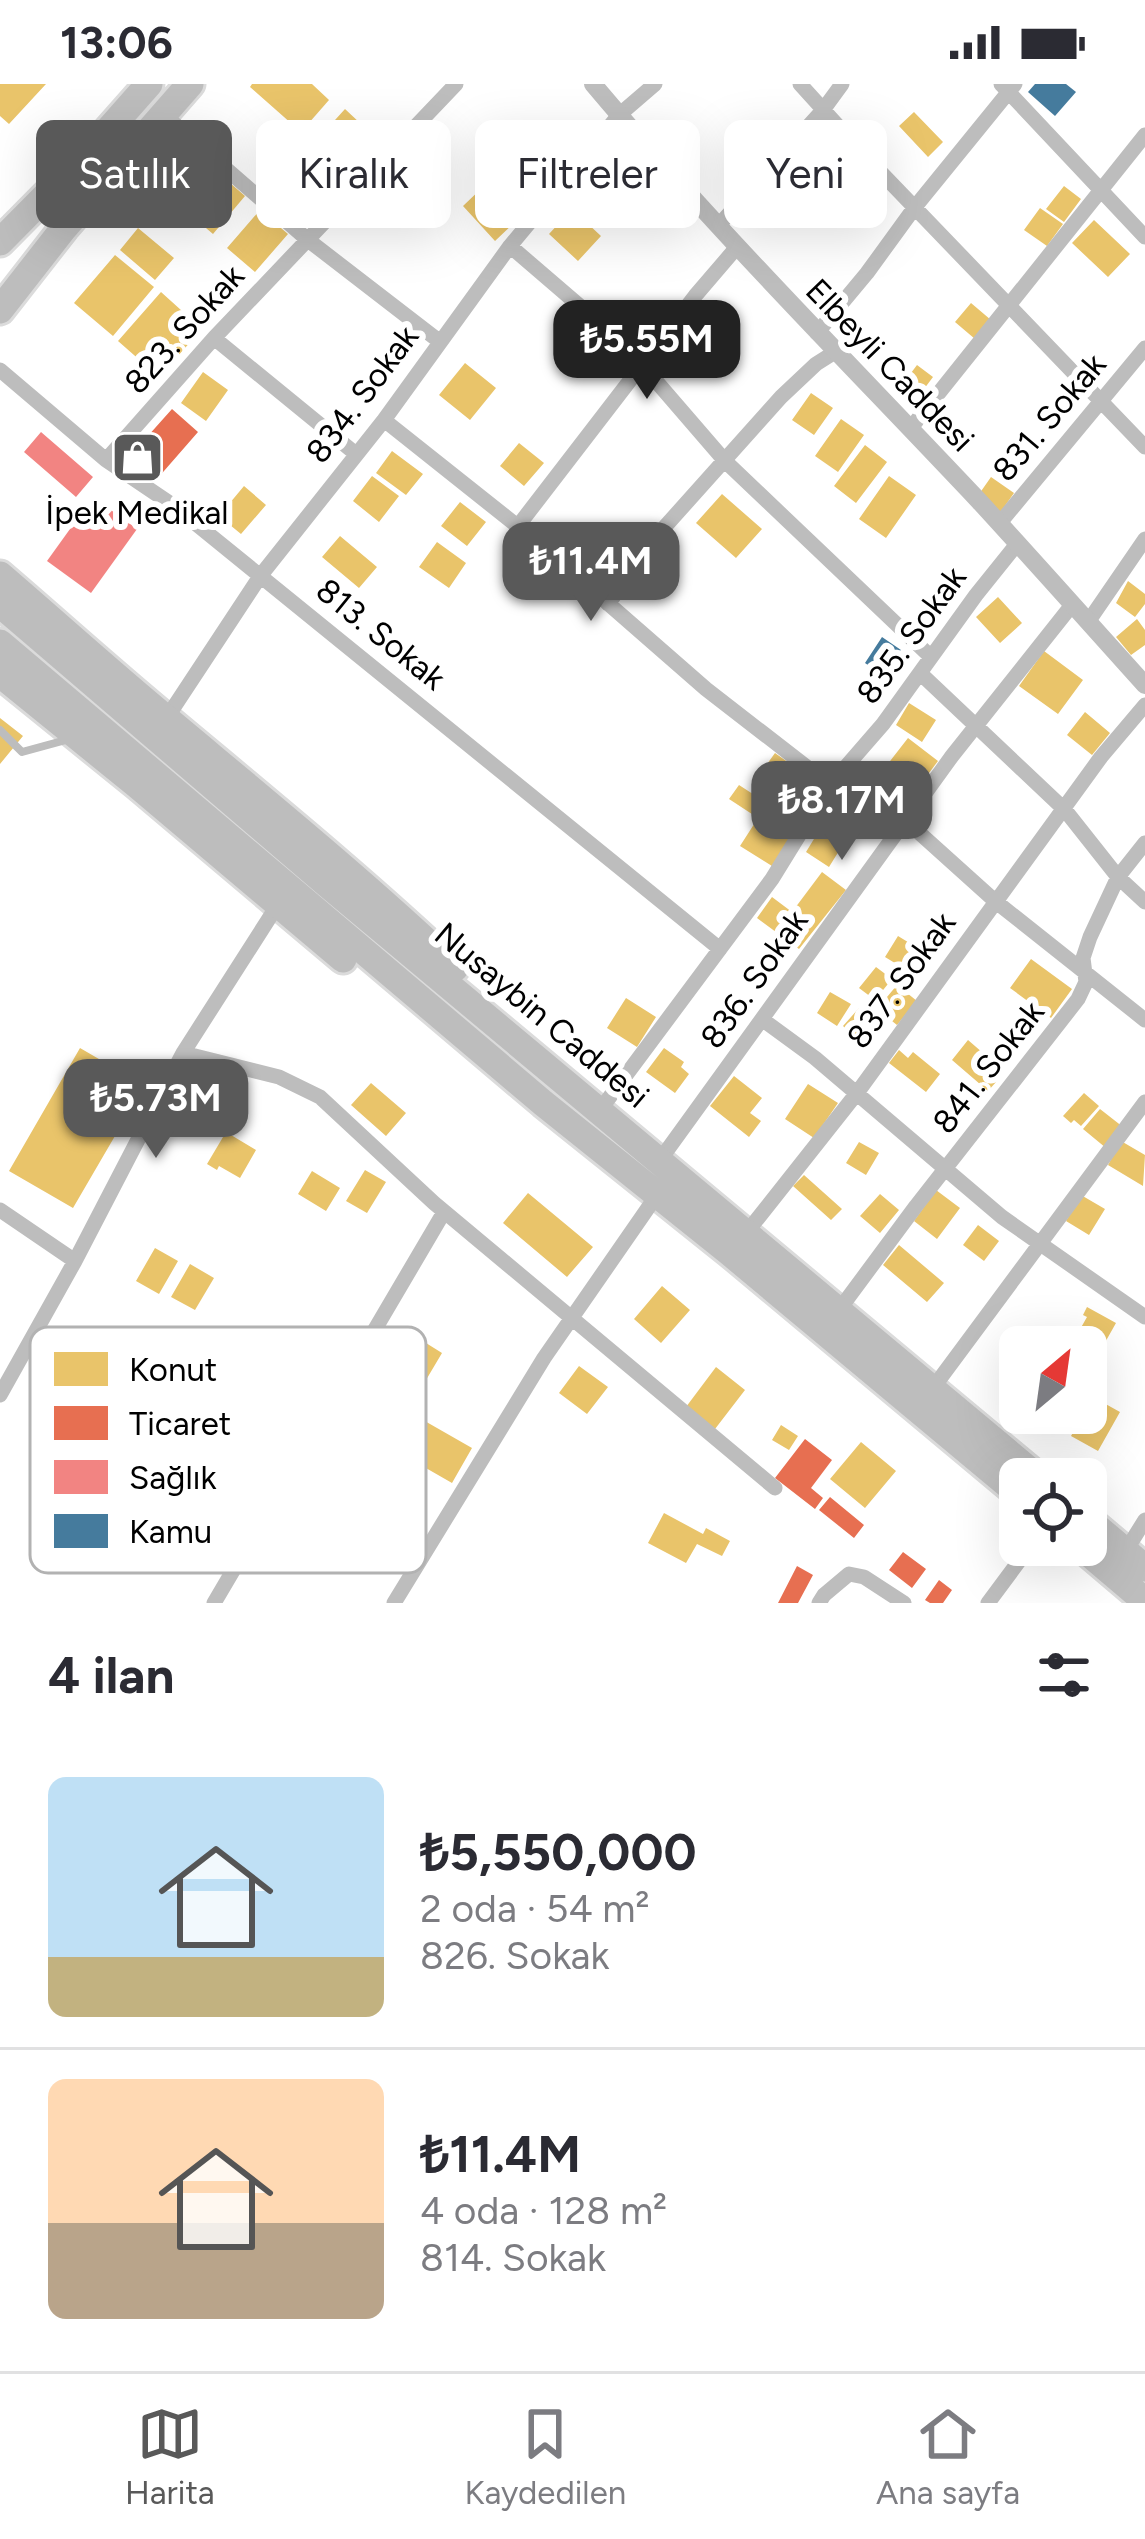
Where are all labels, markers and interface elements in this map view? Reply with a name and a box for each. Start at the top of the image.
text: 13:06 [60,15,173,69]
chip: Satılık [36,120,232,228]
chip: Kiralık [256,120,451,228]
chip: Filtreler [475,120,700,228]
chip: Yeni [724,120,887,228]
street label: 823. Sokak [116,257,252,401]
street label: Elbeyli Caddesi [798,271,982,459]
pin: ₺5.55M [549,300,745,402]
text: ₺5.55M [580,315,714,362]
street label: 834. Sokak [298,318,426,470]
street label: 831. Sokak [984,345,1114,489]
shop icon: İpek Medikal [109,430,165,486]
place label: İpek Medikal [45,493,229,532]
pin: ₺11.4M [493,522,689,624]
text: ₺11.4M [529,537,653,584]
street label: 835. Sokak [848,559,974,711]
street label: 813. Sokak [309,570,453,698]
pin: ₺8.17M [744,761,940,863]
text: ₺8.17M [778,776,906,823]
street label: 836. Sokak [692,902,816,1056]
street label: 837. Sokak [839,904,963,1056]
street label: Nusaybin Caddesi [427,914,657,1116]
street label: 841. Sokak [924,993,1052,1141]
pin: ₺5.73M [58,1059,254,1161]
text: ₺5.73M [90,1074,222,1121]
north arrow [999,1326,1107,1434]
map controls [999,1326,1107,1566]
legend [30,1327,426,1573]
text: Konut [129,1350,217,1389]
text: Ticaret [129,1404,231,1443]
text: Sağlık [129,1458,216,1497]
button: locate [999,1458,1107,1566]
text: Kamu [129,1512,212,1551]
icon: filters [1031,1642,1097,1708]
text: 4 ilan [48,1645,174,1706]
text: ₺5,550,000 [420,1822,696,1883]
icon: home [144,1825,288,1969]
text: 2 oda · 54 m² [420,1885,650,1932]
text: 826. Sokak [420,1932,609,1979]
text: ₺11.4M [420,2124,581,2185]
icon: home [144,2127,288,2271]
text: 4 oda · 128 m² [420,2187,667,2234]
text: 814. Sokak [420,2234,606,2281]
tab: Harita [125,2401,215,2512]
tab: Kaydedilen [465,2401,626,2512]
tab: Ana sayfa [876,2401,1020,2512]

